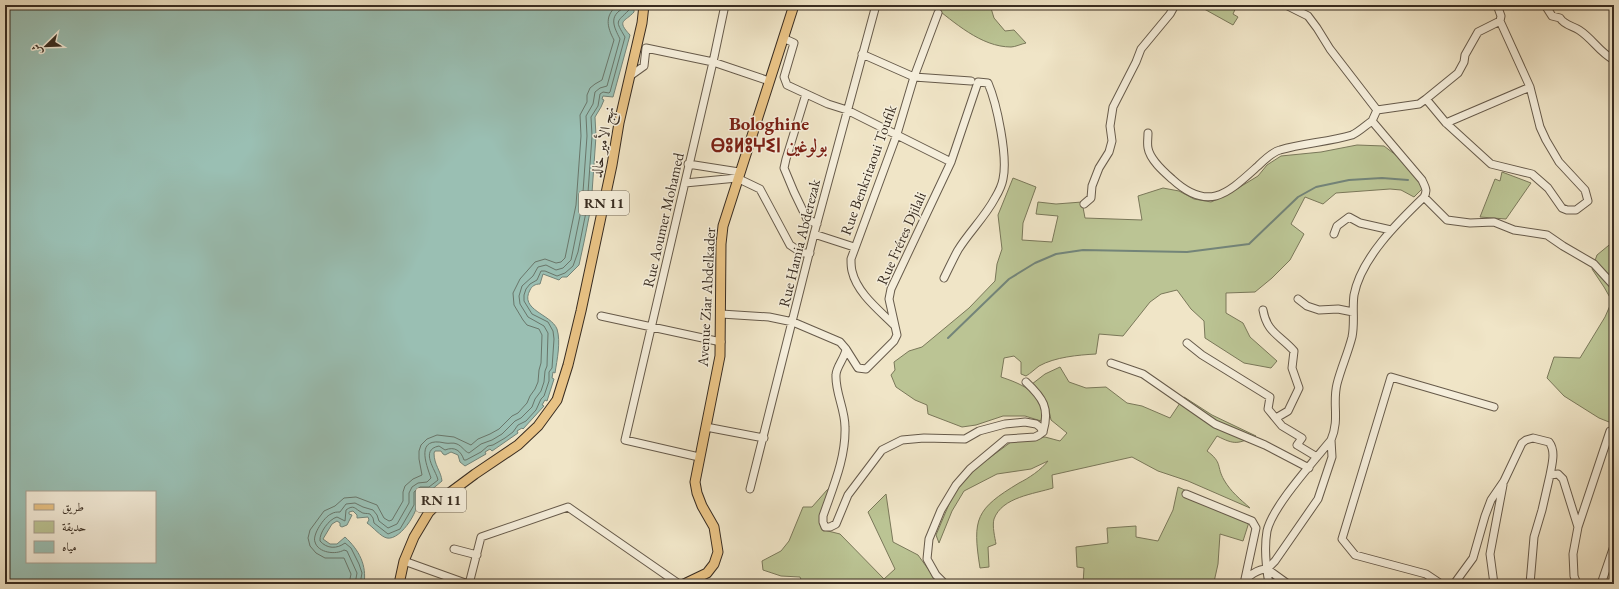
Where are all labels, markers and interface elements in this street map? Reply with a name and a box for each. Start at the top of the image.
north arrow [26,26,66,66]
text: ش [28,42,45,58]
street label: Rue Benkritaoui Toufik [836,101,901,238]
street label: نهج الأمير خالد [585,104,623,180]
district label: Bologhine ⴱⵓⵍⵓⵖⵉⵏ بولوغين [710,111,828,158]
street label: Rue Aoumer Mohamed [638,150,688,289]
street label: Rue Hamia Abderezak [774,176,824,309]
street label: Rue Fréres Djilali [872,188,930,288]
road number: RN 11 [579,191,629,215]
street label: Avenue Ziar Abdelkader [693,227,719,368]
road number: RN 11 [416,488,466,512]
legend [26,491,156,563]
text: طريق [62,499,84,515]
text: حديقة [62,519,86,535]
text: مياه [62,539,77,555]

